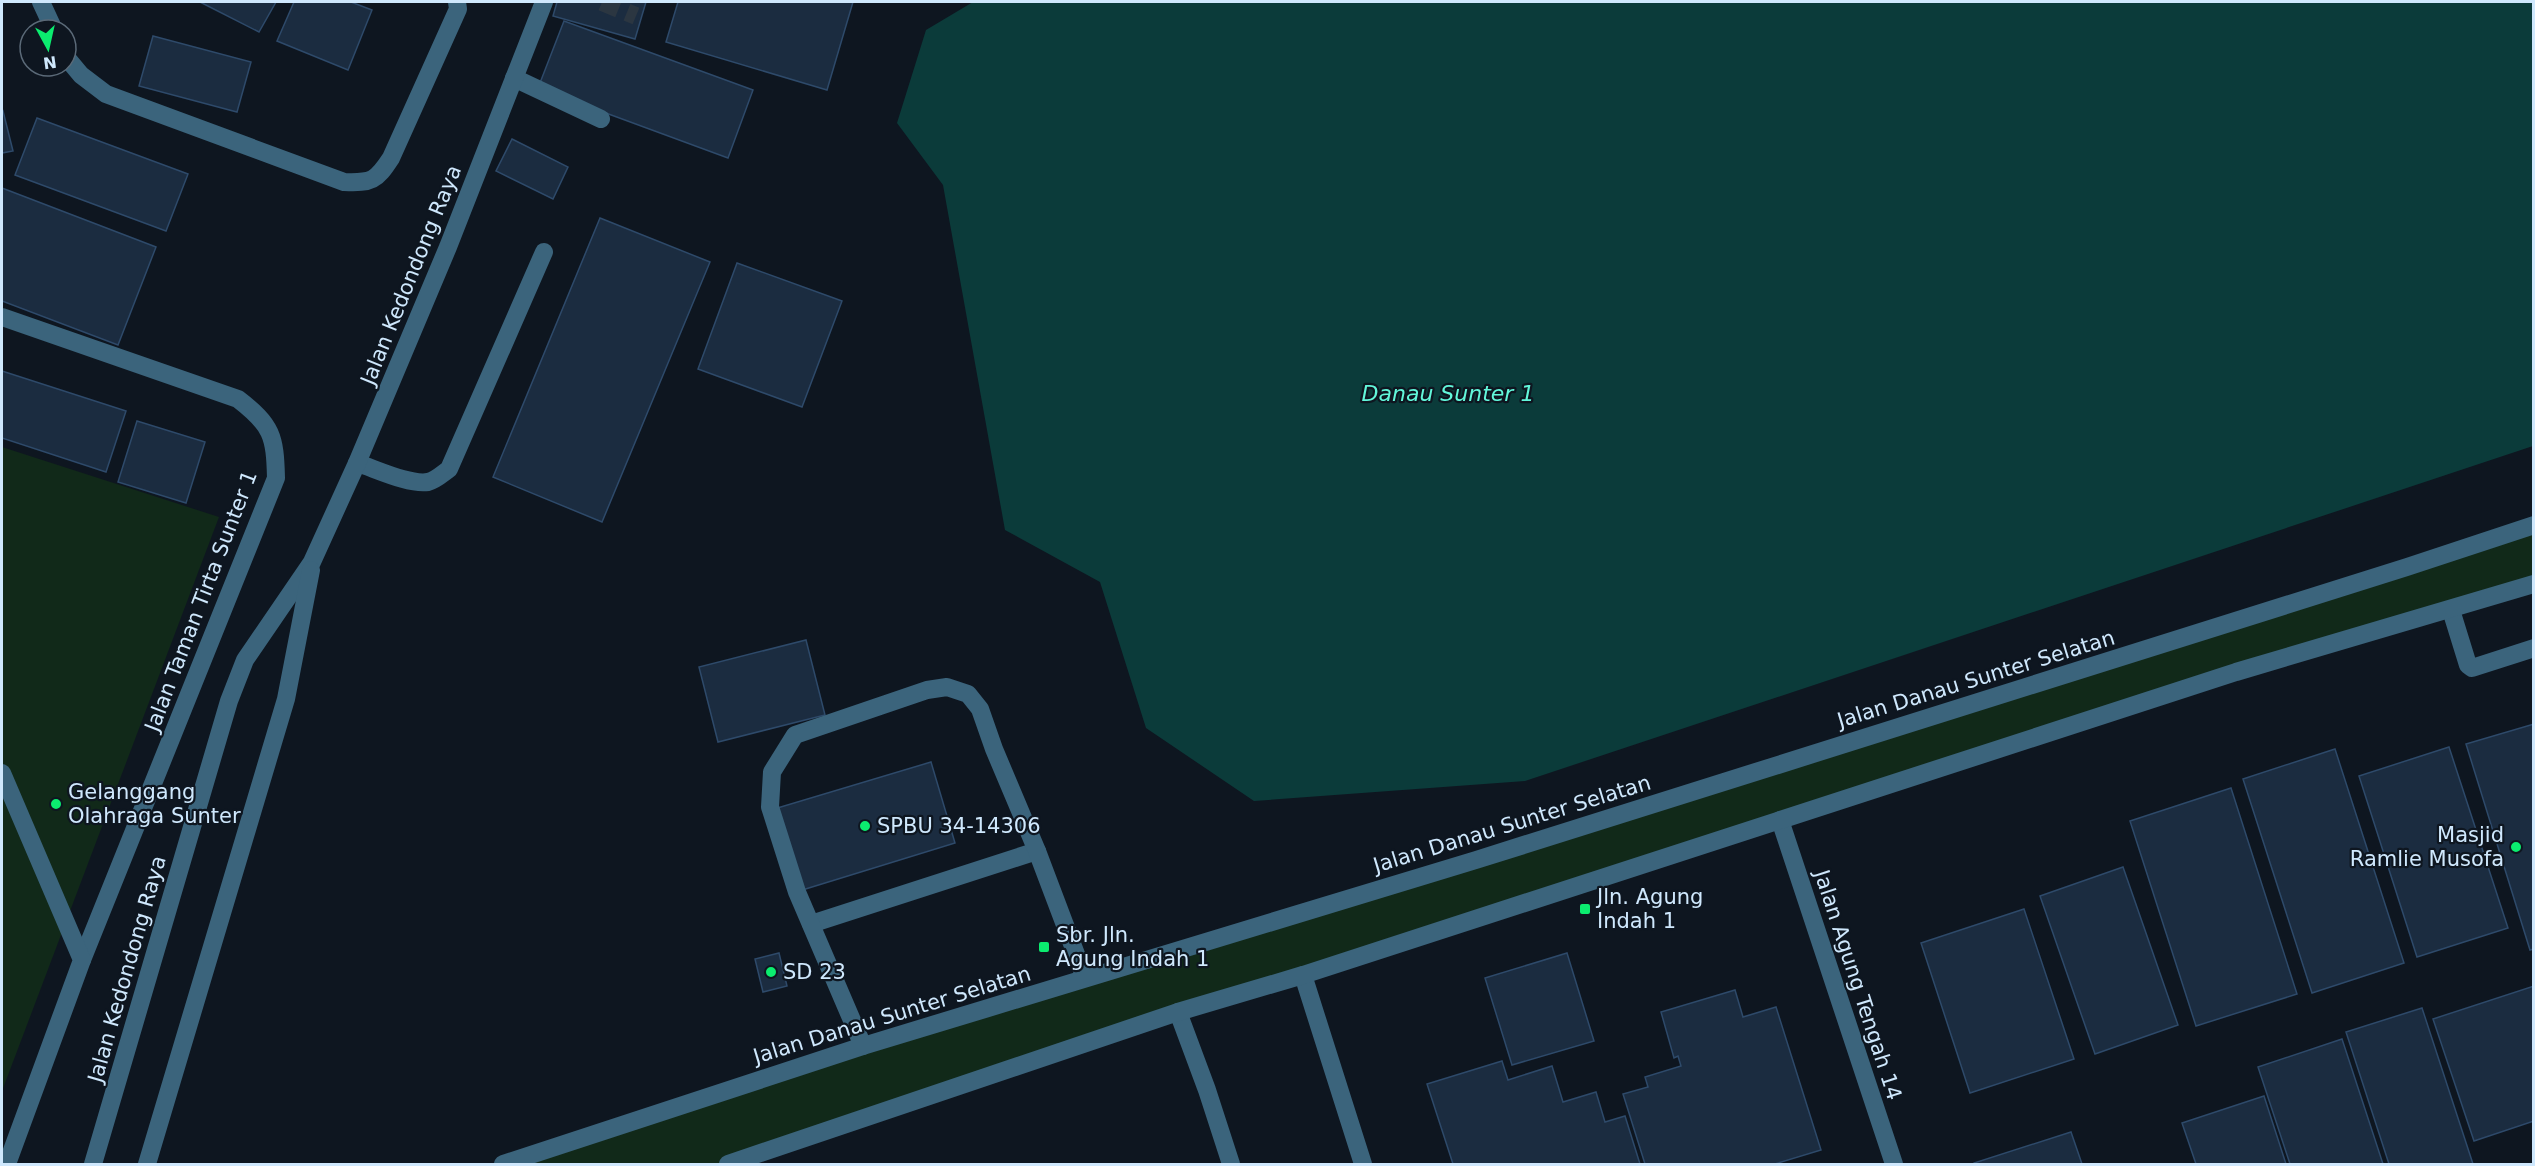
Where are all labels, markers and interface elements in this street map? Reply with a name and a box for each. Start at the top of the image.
north arrow [18,18,78,78]
text: N [42,52,58,73]
street label: Jalan Kedondong Raya [355,162,466,390]
water label: Danau Sunter 1 [1362,381,1534,406]
street label: Jalan Taman Tirta Sunter 1 [139,467,262,737]
street label: Jalan Danau Sunter Selatan [1833,625,2118,733]
street label: Jalan Danau Sunter Selatan [1369,770,1654,878]
place label: Gelanggang Olahraga Sunter [68,780,241,828]
marker: Gelanggang Olahraga Sunter [49,797,63,811]
place label: SPBU 34-14306 [877,814,1041,838]
marker: SPBU 34-14306 [858,819,872,833]
place label: Masjid Ramlie Musofa [2350,823,2504,871]
marker: Masjid Ramlie Musofa [2509,840,2523,854]
street label: Jalan Kedondong Raya [83,853,171,1087]
street label: Jalan Agung Tengah 14 [1809,865,1907,1103]
place label: Jln. Agung Indah 1 [1595,885,1703,933]
marker: Jln. Agung Indah 1 [1578,902,1592,916]
place label: Sbr. Jln. Agung Indah 1 [1056,923,1209,971]
marker: Sbr. Jln. Agung Indah 1 [1037,940,1051,954]
place label: SD 23 [783,960,846,984]
street label: Jalan Danau Sunter Selatan [749,961,1034,1069]
marker: SD 23 [764,965,778,979]

